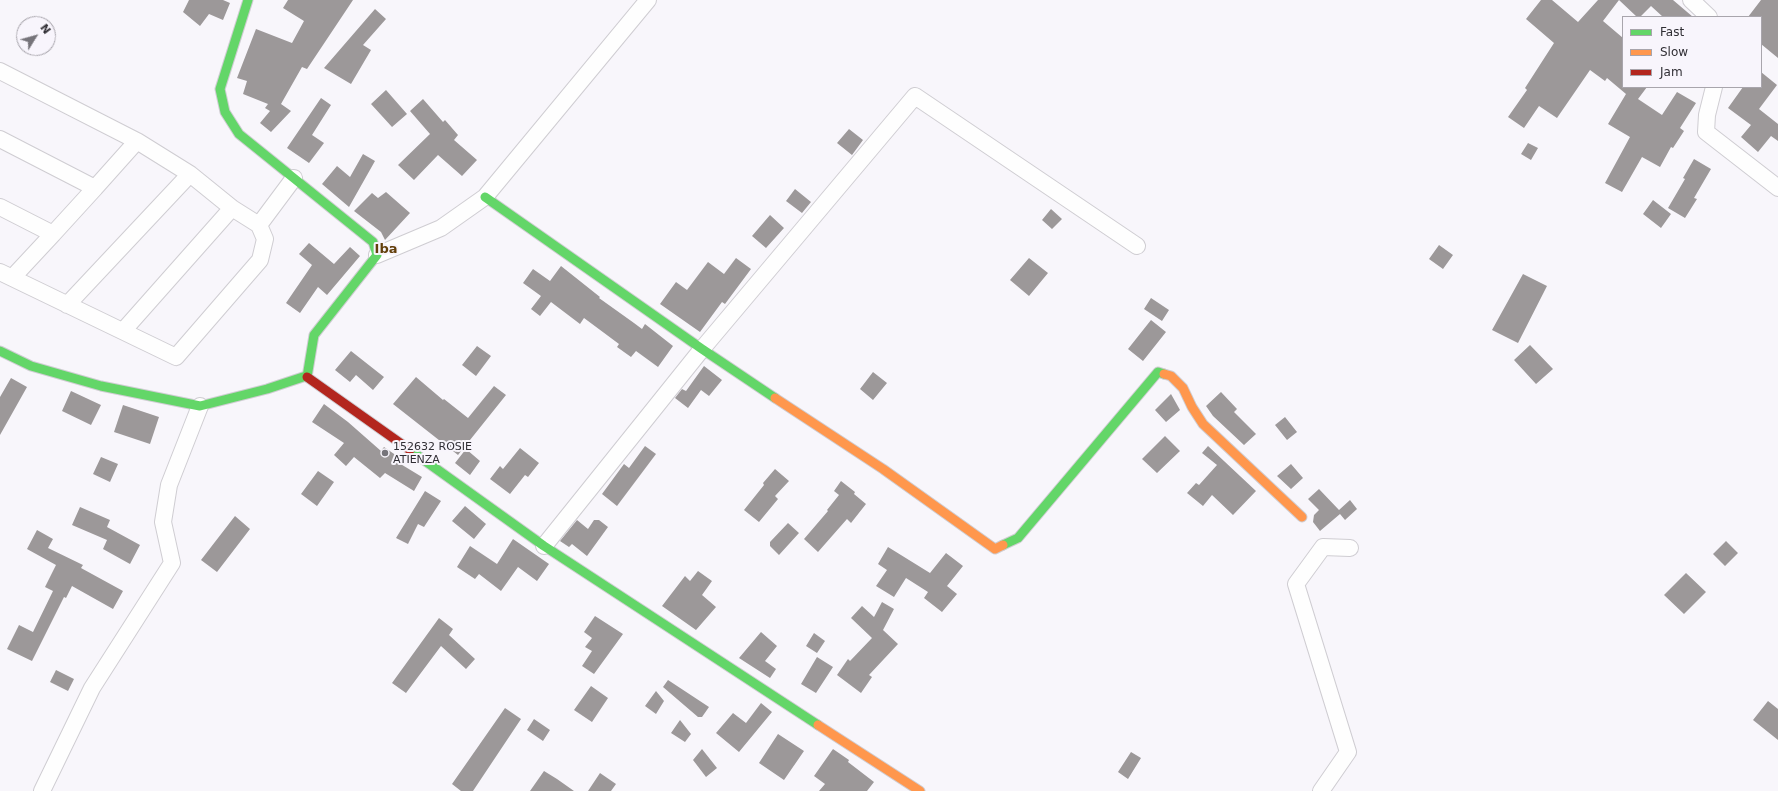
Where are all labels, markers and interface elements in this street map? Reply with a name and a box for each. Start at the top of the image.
north arrow [16,16,56,56]
legend [1622,16,1762,88]
text: N [37,21,53,37]
text: Fast [1660,25,1684,39]
text: Slow [1660,45,1688,59]
text: Jam [1660,65,1683,79]
district label: Iba [375,242,397,258]
place label: 152632 ROSIE ATIENZA [393,440,472,466]
marker: 152632 ROSIE ATIENZA [380,448,390,458]

